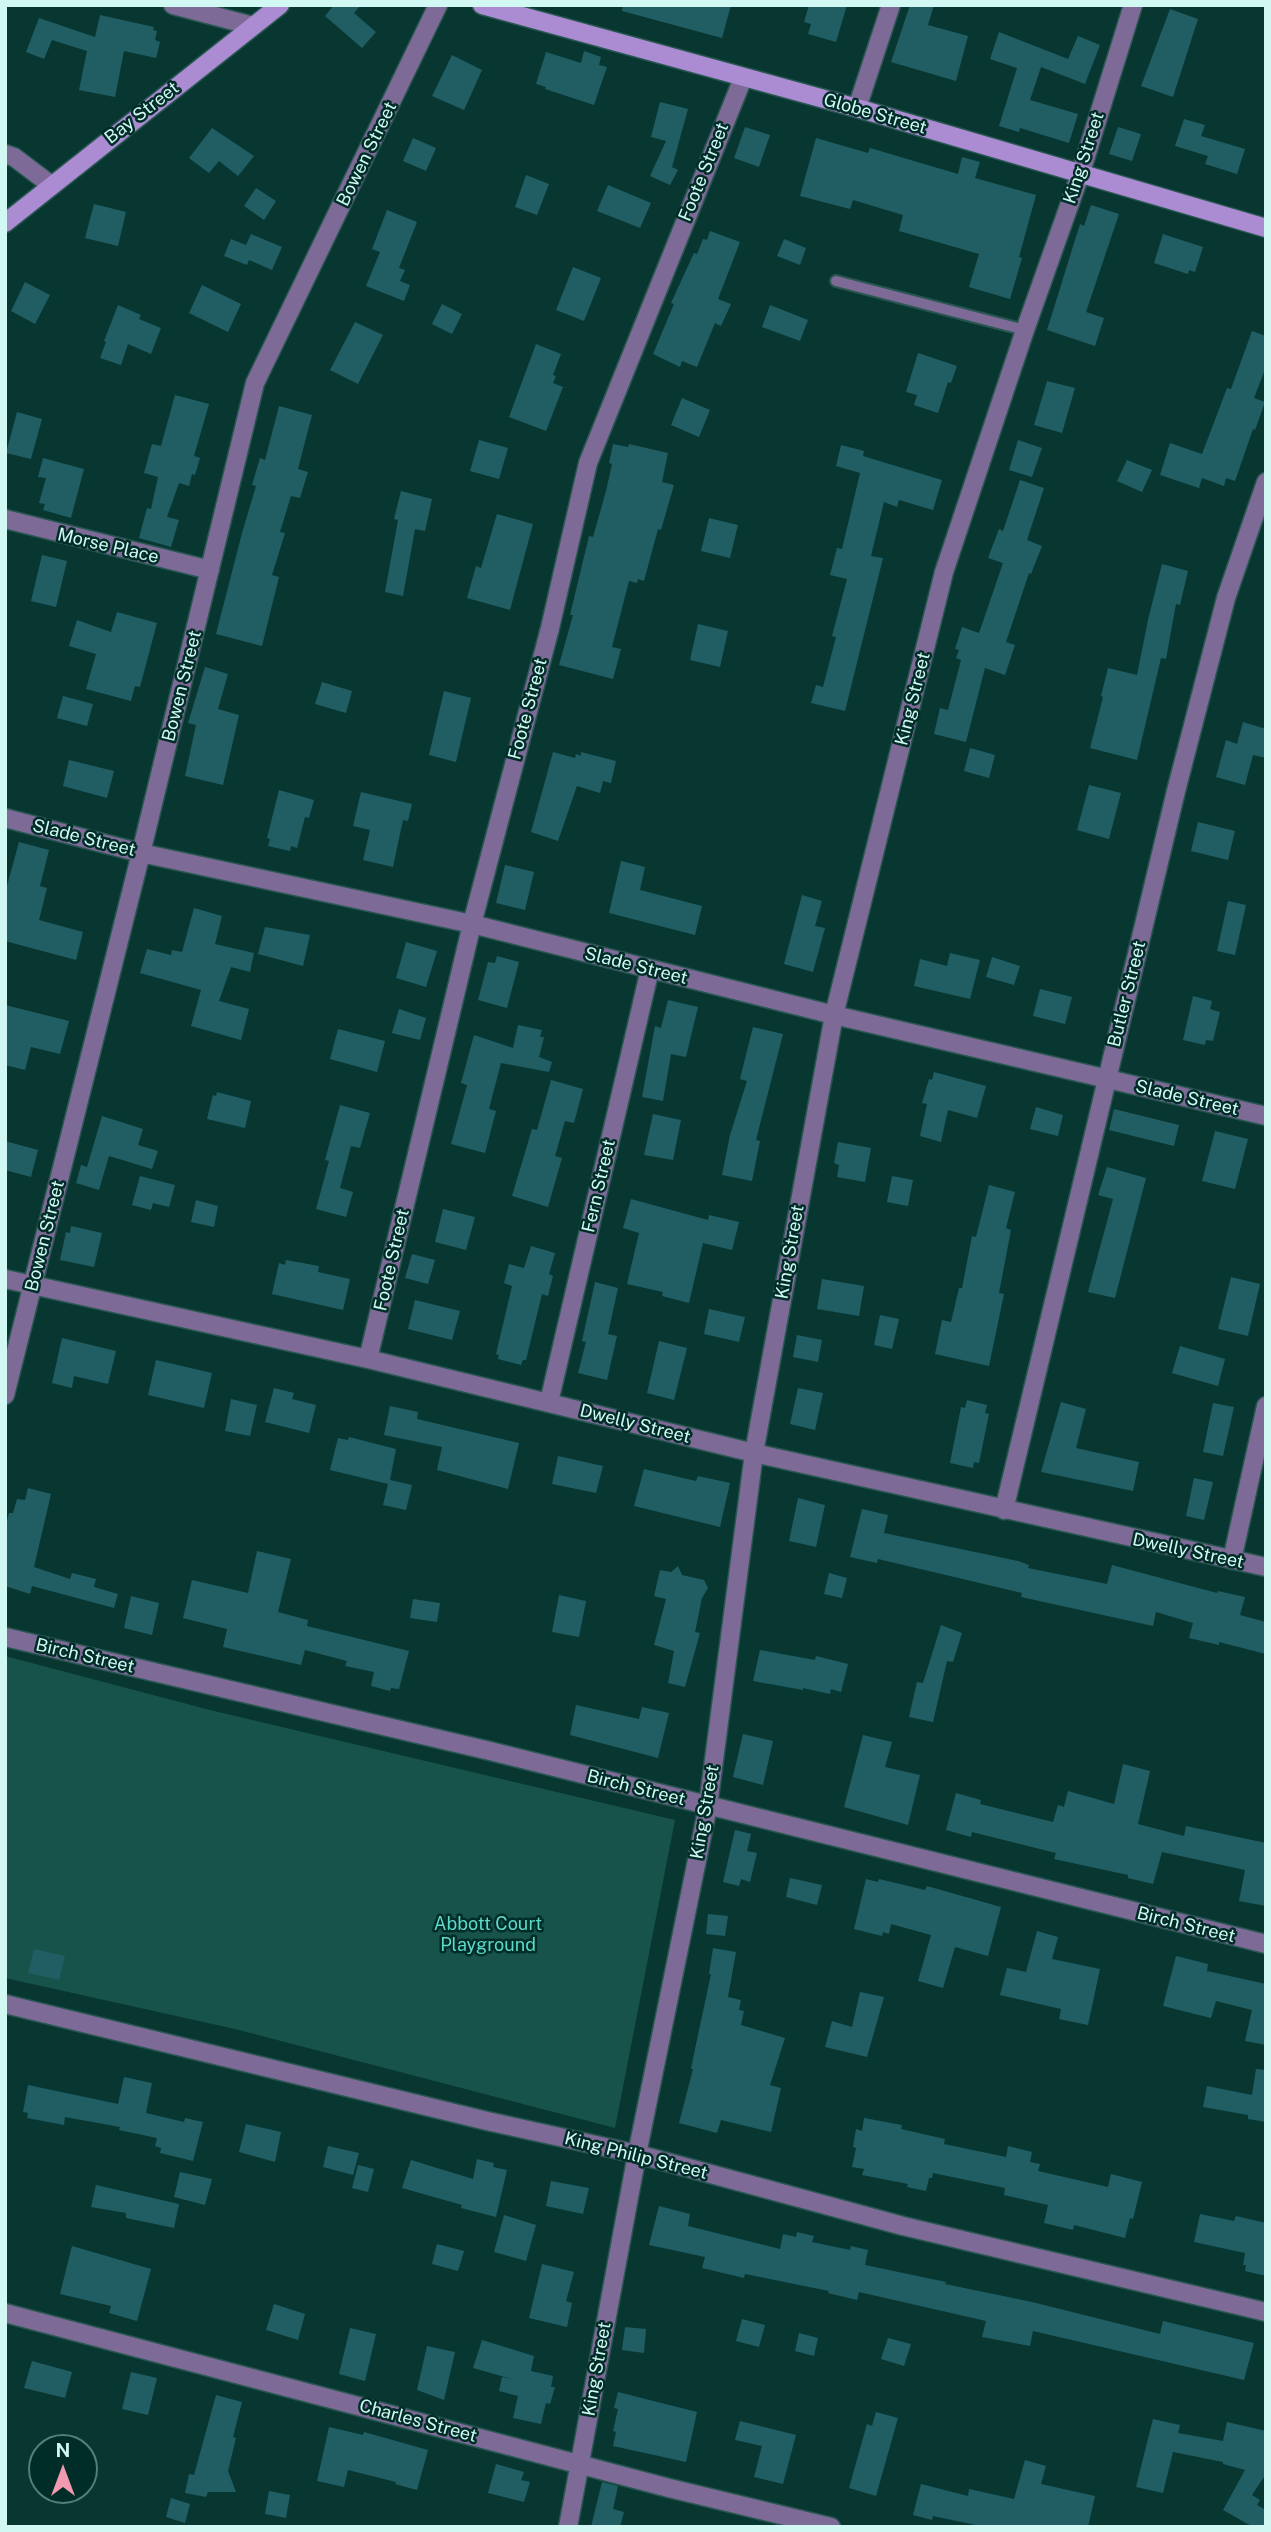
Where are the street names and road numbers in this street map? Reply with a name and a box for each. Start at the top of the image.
street label: Bay Street [101,77,183,149]
street label: Globe Street [821,89,929,139]
street label: Bowen Street [332,98,402,210]
street label: King Street [1059,109,1109,207]
street label: Foote Street [674,120,734,224]
street label: Morse Place [55,524,161,568]
street label: Bowen Street [158,628,206,744]
street label: King Street [891,650,935,748]
street label: Foote Street [504,656,552,762]
street label: Slade Street [30,815,138,861]
street label: Butler Street [1103,939,1151,1049]
street label: Slade Street [582,943,690,989]
street label: Slade Street [1133,1076,1241,1120]
street label: Fern Street [578,1137,620,1235]
street label: Bowen Street [21,1178,69,1294]
street label: King Street [771,1203,809,1301]
street label: Foote Street [370,1207,414,1313]
street label: Dwelly Street [577,1400,693,1448]
street label: Dwelly Street [1130,1529,1246,1573]
street label: Birch Street [34,1634,136,1678]
street label: King Street [686,1763,724,1861]
street label: Birch Street [585,1765,687,1811]
street label: Birch Street [1135,1902,1237,1948]
street label: King Philip Street [562,2128,710,2184]
street label: King Street [578,2320,616,2418]
street label: Charles Street [357,2395,479,2447]

